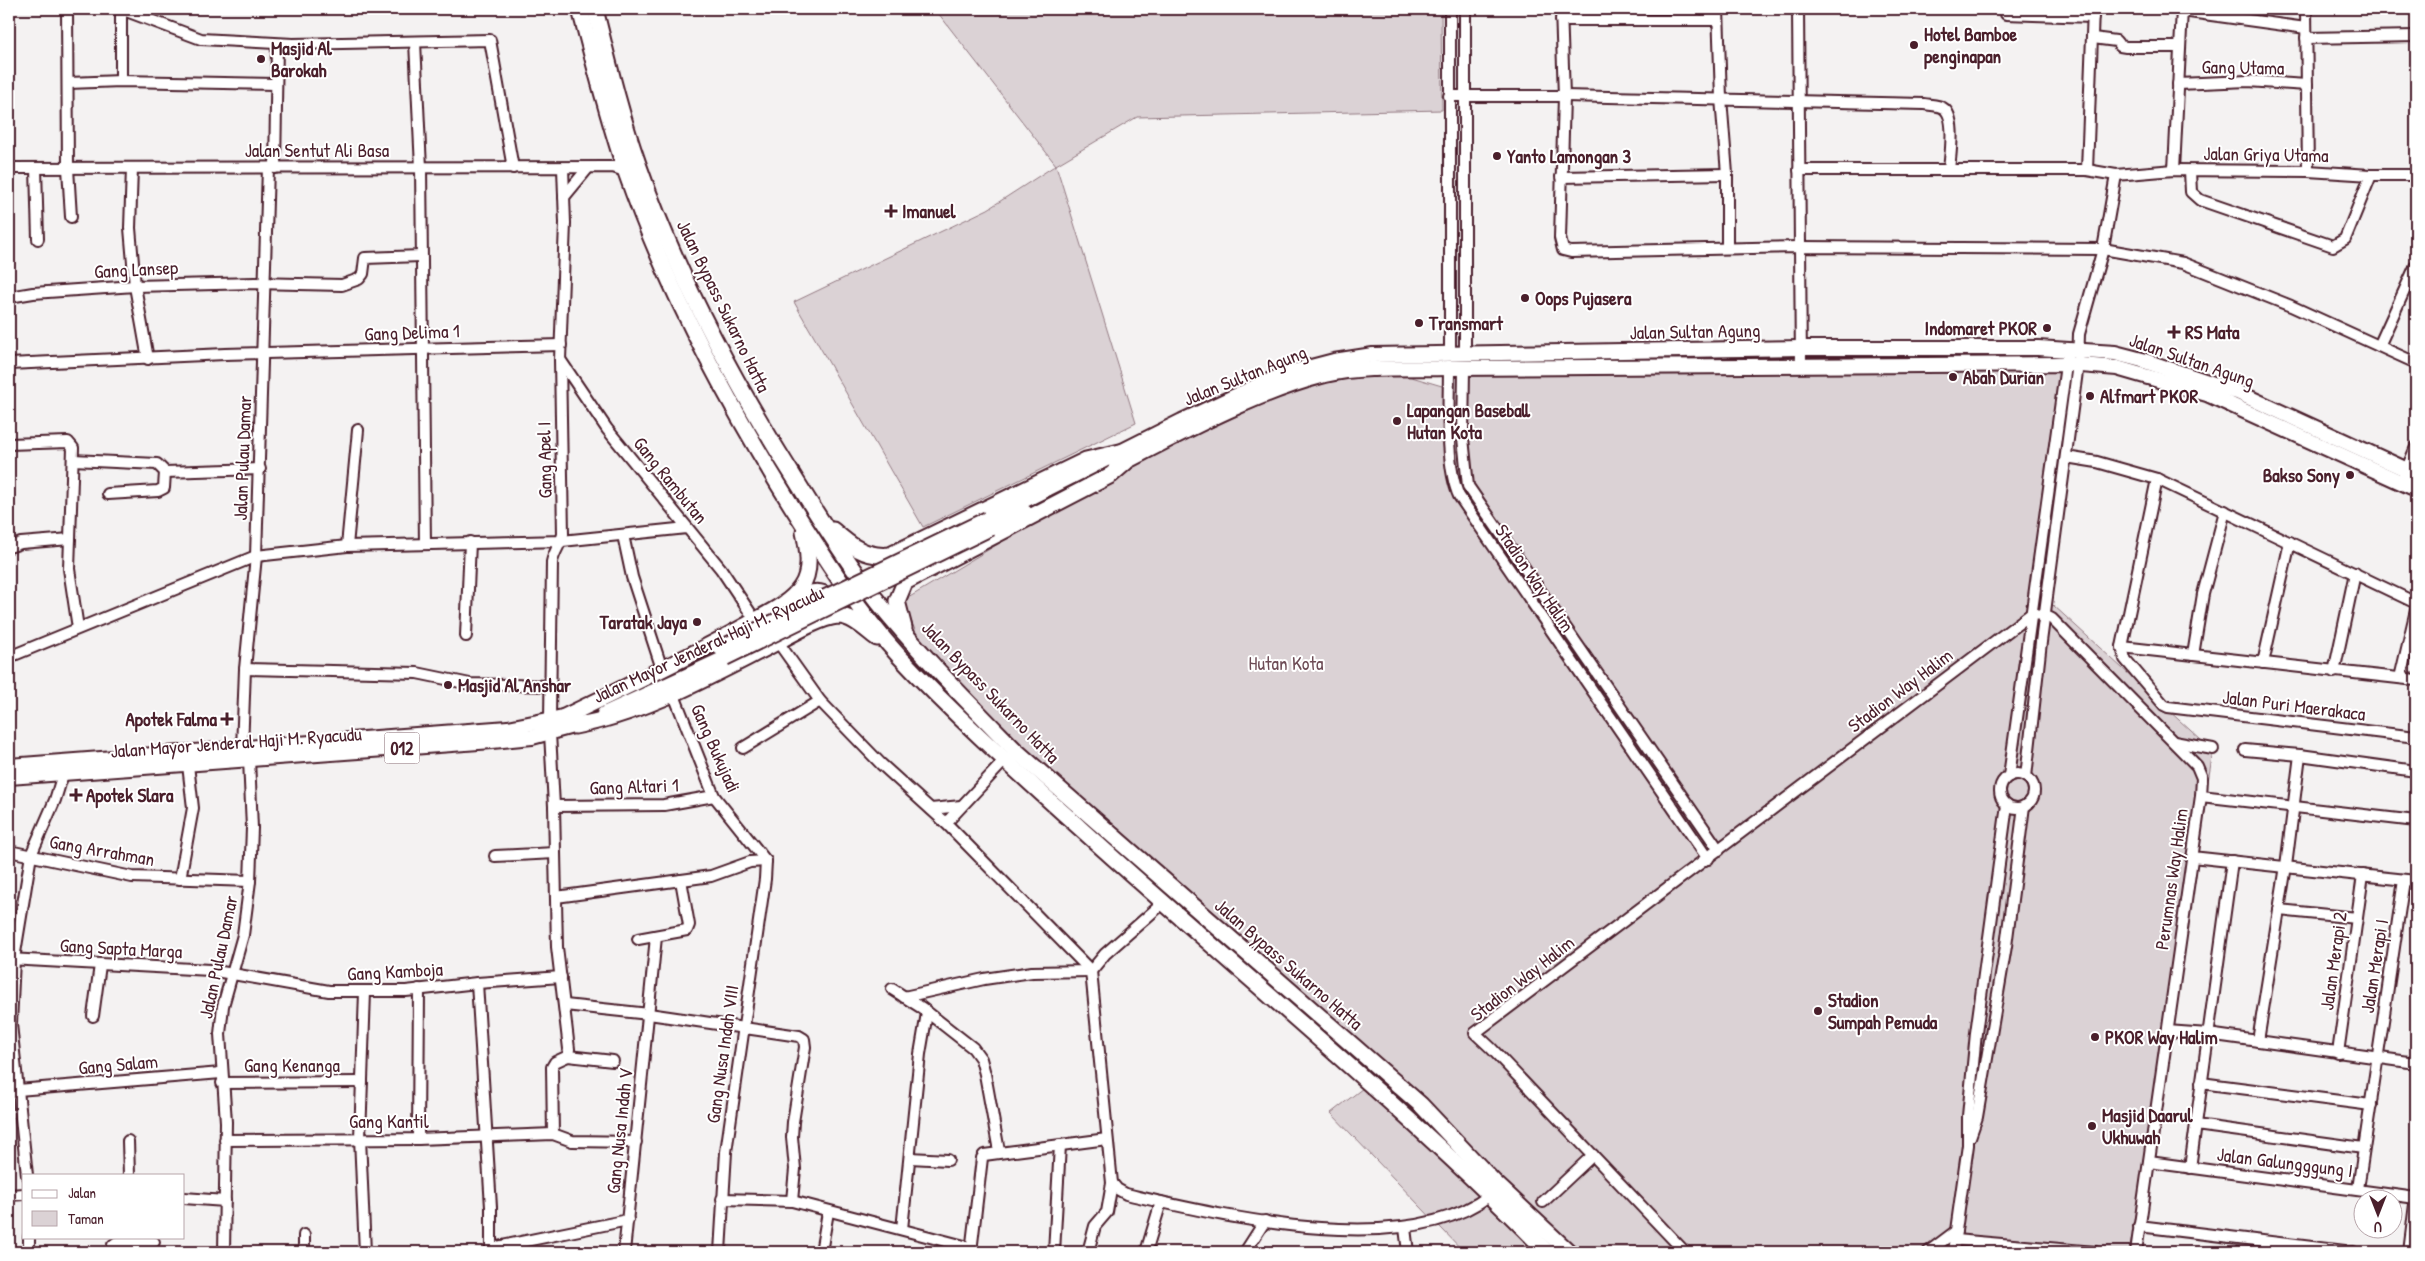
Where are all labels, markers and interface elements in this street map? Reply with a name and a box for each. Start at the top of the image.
place label: Hotel Bamboe penginapan [1924,21,2018,70]
place label: Masjid Al Barokah [271,35,333,83]
marker: Hotel Bamboe penginapan [1908,39,1920,51]
marker: Masjid Al Barokah [255,53,267,65]
street label: Gang Utama [2201,53,2285,81]
street label: Jalan Sentut Ali Basa [245,137,390,163]
street label: Jalan Griya Utama [2203,140,2329,168]
place label: Yanto Lamongan 3 [1507,143,1632,170]
marker: Yanto Lamongan 3 [1491,150,1503,162]
place label: Imanuel [902,198,957,224]
marker: Imanuel [884,204,898,218]
street label: Jalan Bypass Sukarno Hatta [671,216,777,397]
street label: Gang Lansep [93,254,179,284]
place label: Oops Pujasera [1535,285,1632,312]
marker: Oops Pujasera [1519,292,1531,304]
place label: Transmart [1428,310,1504,336]
place label: Indomaret PKOR [1924,315,2037,341]
street label: Gang Delima 1 [364,317,460,347]
marker: Transmart [1413,317,1425,329]
street label: Jalan Sultan Agung [1629,317,1761,345]
place label: RS Mata [2185,319,2240,345]
marker: Indomaret PKOR [2041,322,2053,334]
marker: RS Mata [2167,325,2181,339]
street label: Jalan Sultan Agung [2126,326,2258,394]
street label: Jalan Sultan Agung [1180,338,1310,412]
place label: Abah Durian [1963,364,2045,390]
marker: Abah Durian [1947,371,1959,383]
place label: Alfmart PKOR [2100,383,2198,409]
marker: Alfmart PKOR [2084,390,2096,402]
street label: Jalan Pulau Damar [227,394,257,521]
place label: Lapangan Baseball Hutan Kota [1407,397,1531,445]
marker: Lapangan Baseball Hutan Kota [1391,415,1403,427]
street label: Gang Apel I [530,421,558,499]
street label: Gang Rambutan [628,431,714,529]
place label: Bakso Sony [2263,462,2340,489]
marker: Bakso Sony [2344,469,2356,481]
street label: Stadion Way Halim [1489,519,1581,637]
street label: Jalan Mayor Jenderal Haji M. Ryacudu [588,579,828,709]
place label: Taratak Jaya [599,609,688,636]
street label: Jalan Bypass Sukarno Hatta [916,615,1066,769]
marker: Taratak Jaya [691,616,703,628]
street label: Stadion Way Halim [1842,642,1958,738]
park label: Hutan Kota [1248,650,1324,676]
place label: Masjid Al Anshar [458,672,572,698]
marker: Masjid Al Anshar [442,679,454,691]
street label: Jalan Puri Maerakaca [2221,683,2368,727]
street label: Gang Bukujadi [685,700,747,796]
place label: Apotek Falma [126,706,218,733]
marker: Apotek Falma [221,713,233,725]
street label: Jalan Mayor Jenderal Haji M. Ryacudu [110,720,363,764]
road number: 012 [384,732,420,764]
street label: Gang Altari 1 [589,771,679,801]
place label: Apotek Slara [86,782,174,809]
marker: Apotek Slara [70,789,82,801]
street label: Perumnas Way Halim [2148,807,2194,951]
street label: Gang Arrahman [47,828,157,872]
street label: Jalan Pulau Damar [192,892,244,1021]
street label: Jalan Bypass Sukarno Hatta [1209,892,1369,1036]
street label: Jalan Merapi 2 [2313,910,2353,1012]
street label: Jalan Merapi I [2354,917,2394,1015]
street label: Stadion Way Halim [1465,929,1579,1027]
street label: Gang Sapta Marga [59,932,183,964]
street label: Gang Kamboja [347,955,444,986]
street label: Gang Nusa Indah VIII [699,983,745,1125]
place label: Stadion Sumpah Pemuda [1828,987,1938,1036]
marker: Stadion Sumpah Pemuda [1812,1005,1824,1017]
place label: PKOR Way Halim [2105,1024,2218,1051]
marker: PKOR Way Halim [2089,1031,2101,1043]
street label: Gang Salam [77,1048,159,1080]
street label: Gang Kenanga [244,1052,341,1078]
street label: Gang Nusa Indah V [599,1067,639,1195]
place label: Masjid Daarul Ukhuwah [2102,1102,2193,1150]
street label: Gang Kantil [349,1108,430,1134]
marker: Masjid Daarul Ukhuwah [2086,1120,2098,1132]
street label: Jalan Galungggung I [2216,1141,2354,1183]
legend [22,1174,185,1238]
text: Jalan [68,1182,96,1203]
north arrow [2352,1188,2402,1238]
text: Taman [68,1208,104,1229]
text: U [2374,1218,2382,1237]

